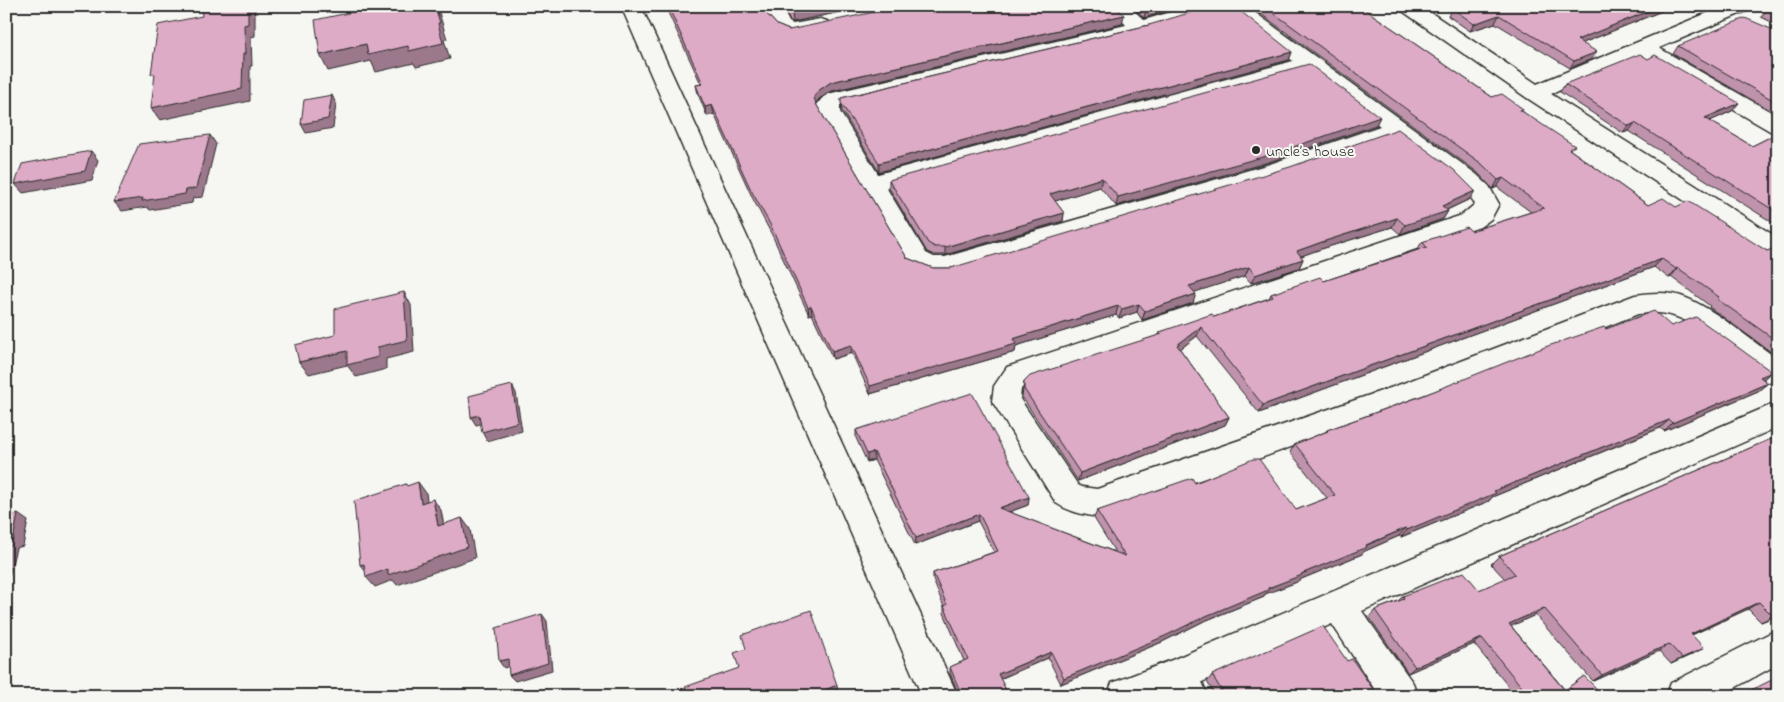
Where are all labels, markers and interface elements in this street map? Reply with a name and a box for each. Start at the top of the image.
place label: uncle’s house [1266,140,1355,164]
marker: uncle’s house [1250,144,1262,156]

